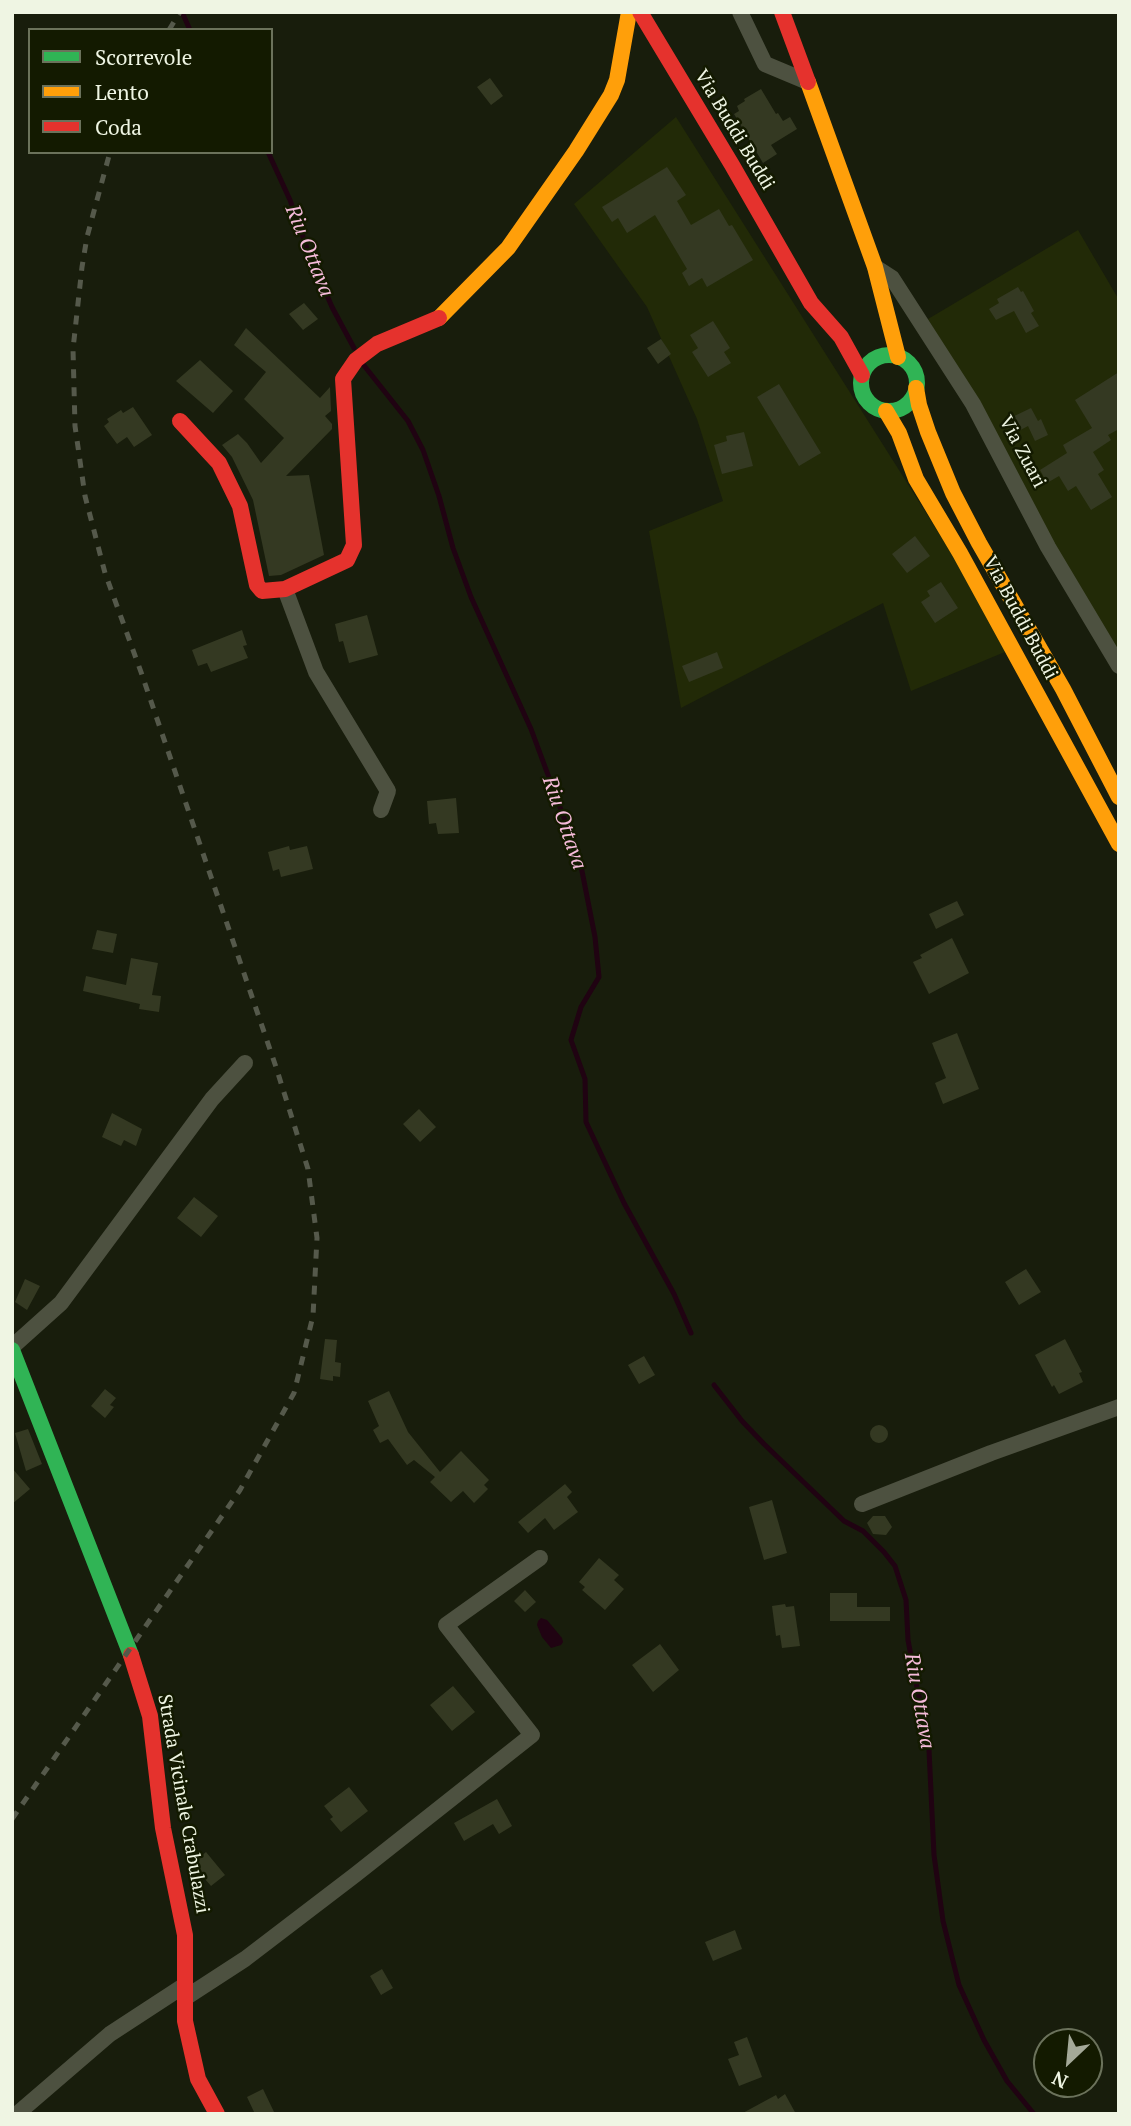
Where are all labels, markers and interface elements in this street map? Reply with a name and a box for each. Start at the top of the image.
legend [28,28,273,154]
text: Scorrevole [95,43,192,71]
street label: Via Buddi Buddi [689,66,779,194]
text: Lento [95,78,149,106]
text: Coda [95,113,142,141]
water label: Riu Ottava [279,201,339,301]
street label: Via Zuari [994,412,1050,492]
street label: Via Buddi Buddi [978,552,1062,684]
water label: Riu Ottava [536,773,592,873]
water label: Riu Ottava [898,1651,940,1751]
street label: Strada Vicinale Crabulazzi [152,1692,214,1916]
north arrow [1033,2028,1103,2098]
text: N [1047,2066,1071,2095]

